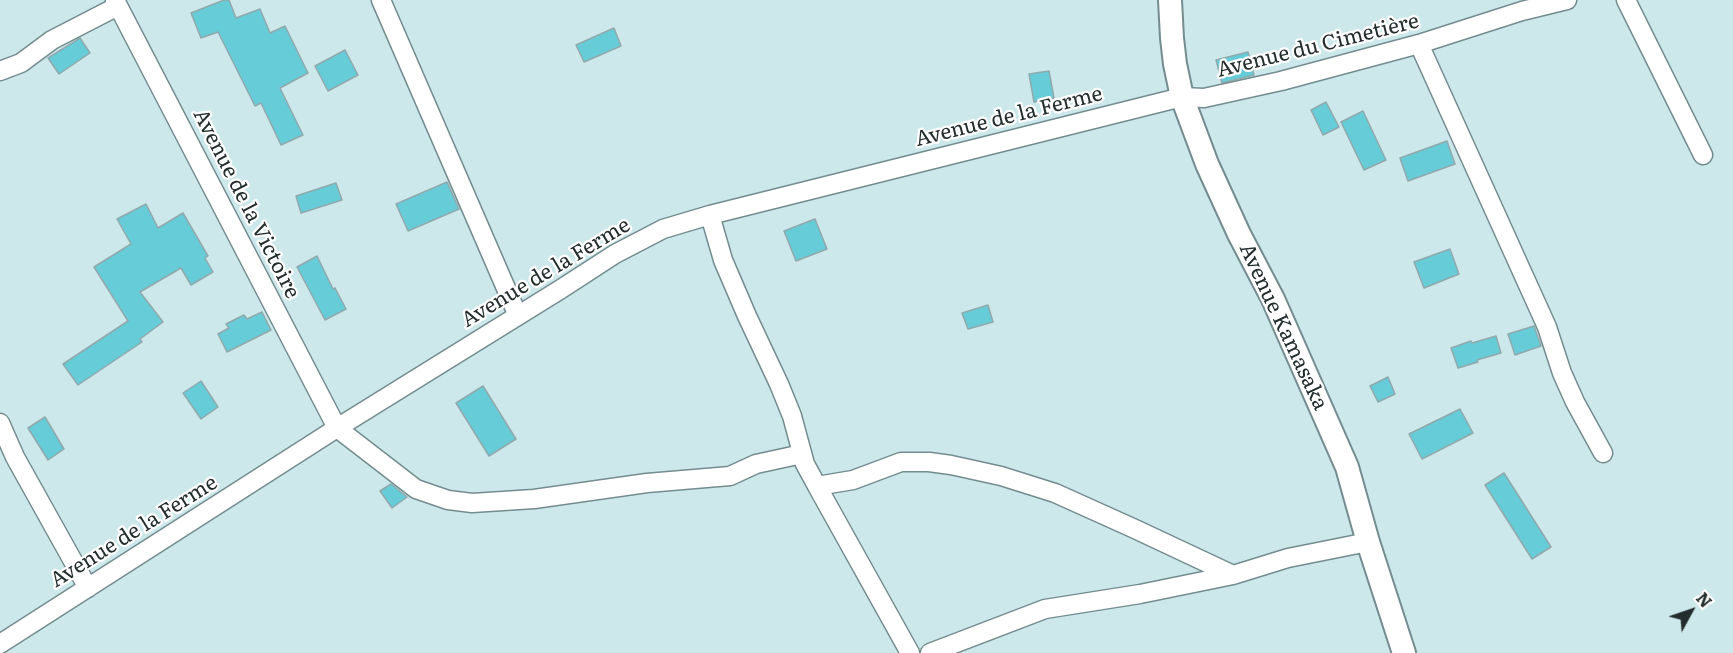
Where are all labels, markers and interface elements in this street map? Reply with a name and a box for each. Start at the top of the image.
street label: Avenue du Cimetière [1214,9,1422,83]
street label: Avenue de la Ferme [913,82,1105,152]
street label: Avenue de la Victoire [187,105,305,303]
street label: Avenue de la Ferme [457,213,635,333]
street label: Avenue Kamasaka [1233,240,1333,414]
street label: Avenue de la Ferme [46,470,222,594]
north arrow [1661,581,1721,641]
text: N [1691,587,1718,612]

